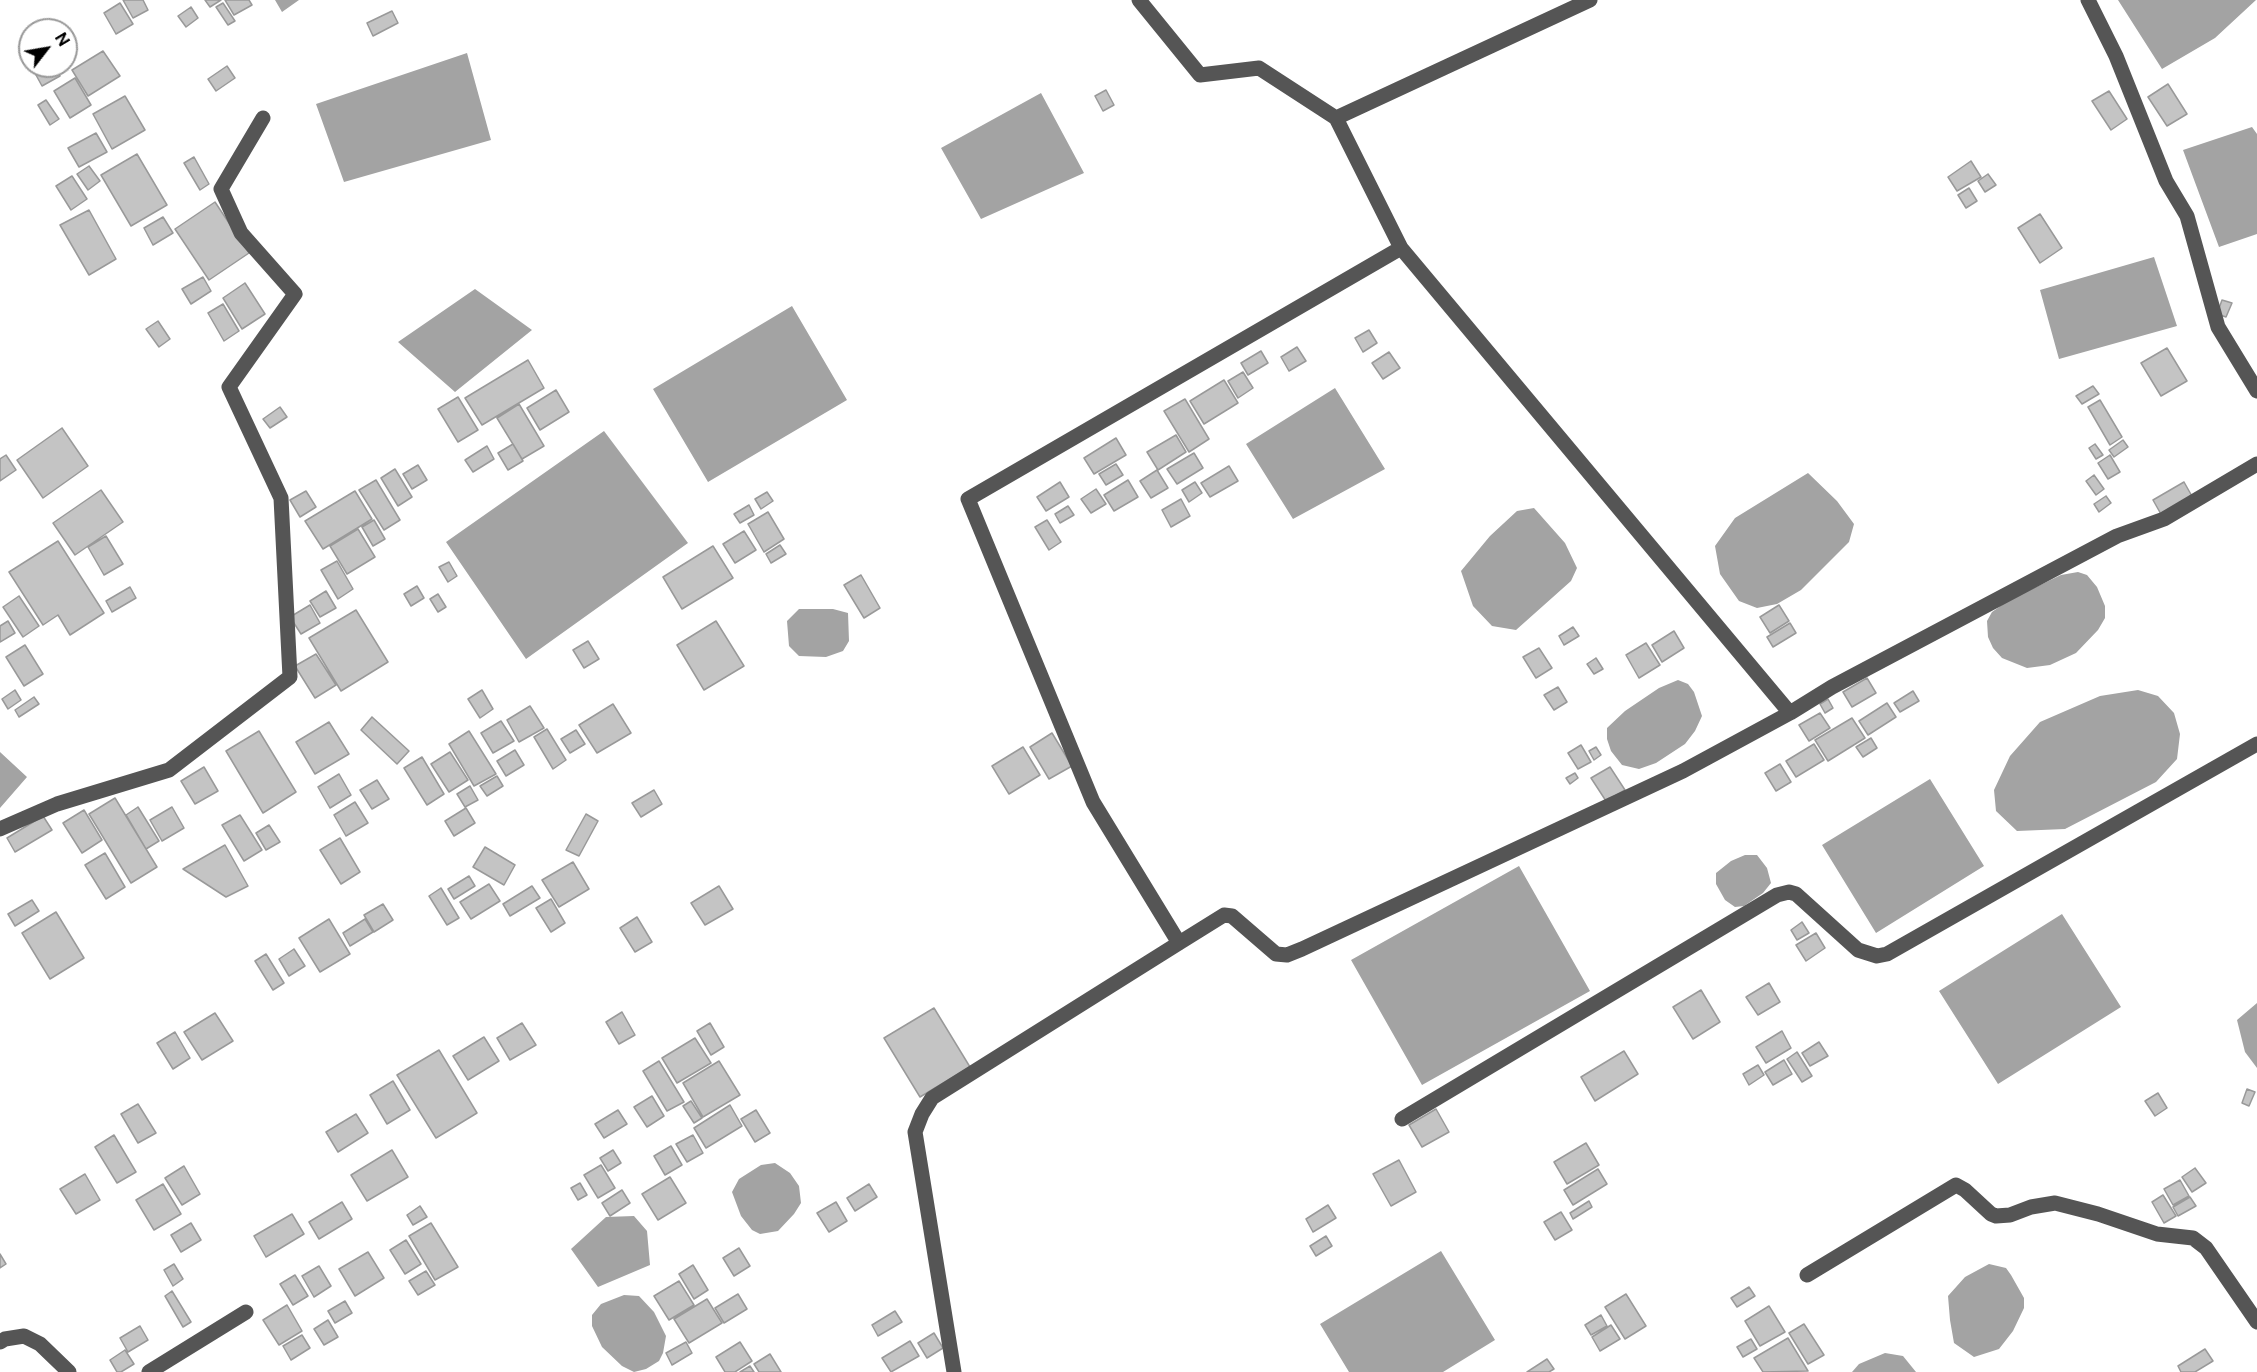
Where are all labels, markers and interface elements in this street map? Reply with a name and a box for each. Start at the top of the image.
north arrow [18,18,78,78]
text: N [51,29,74,50]

